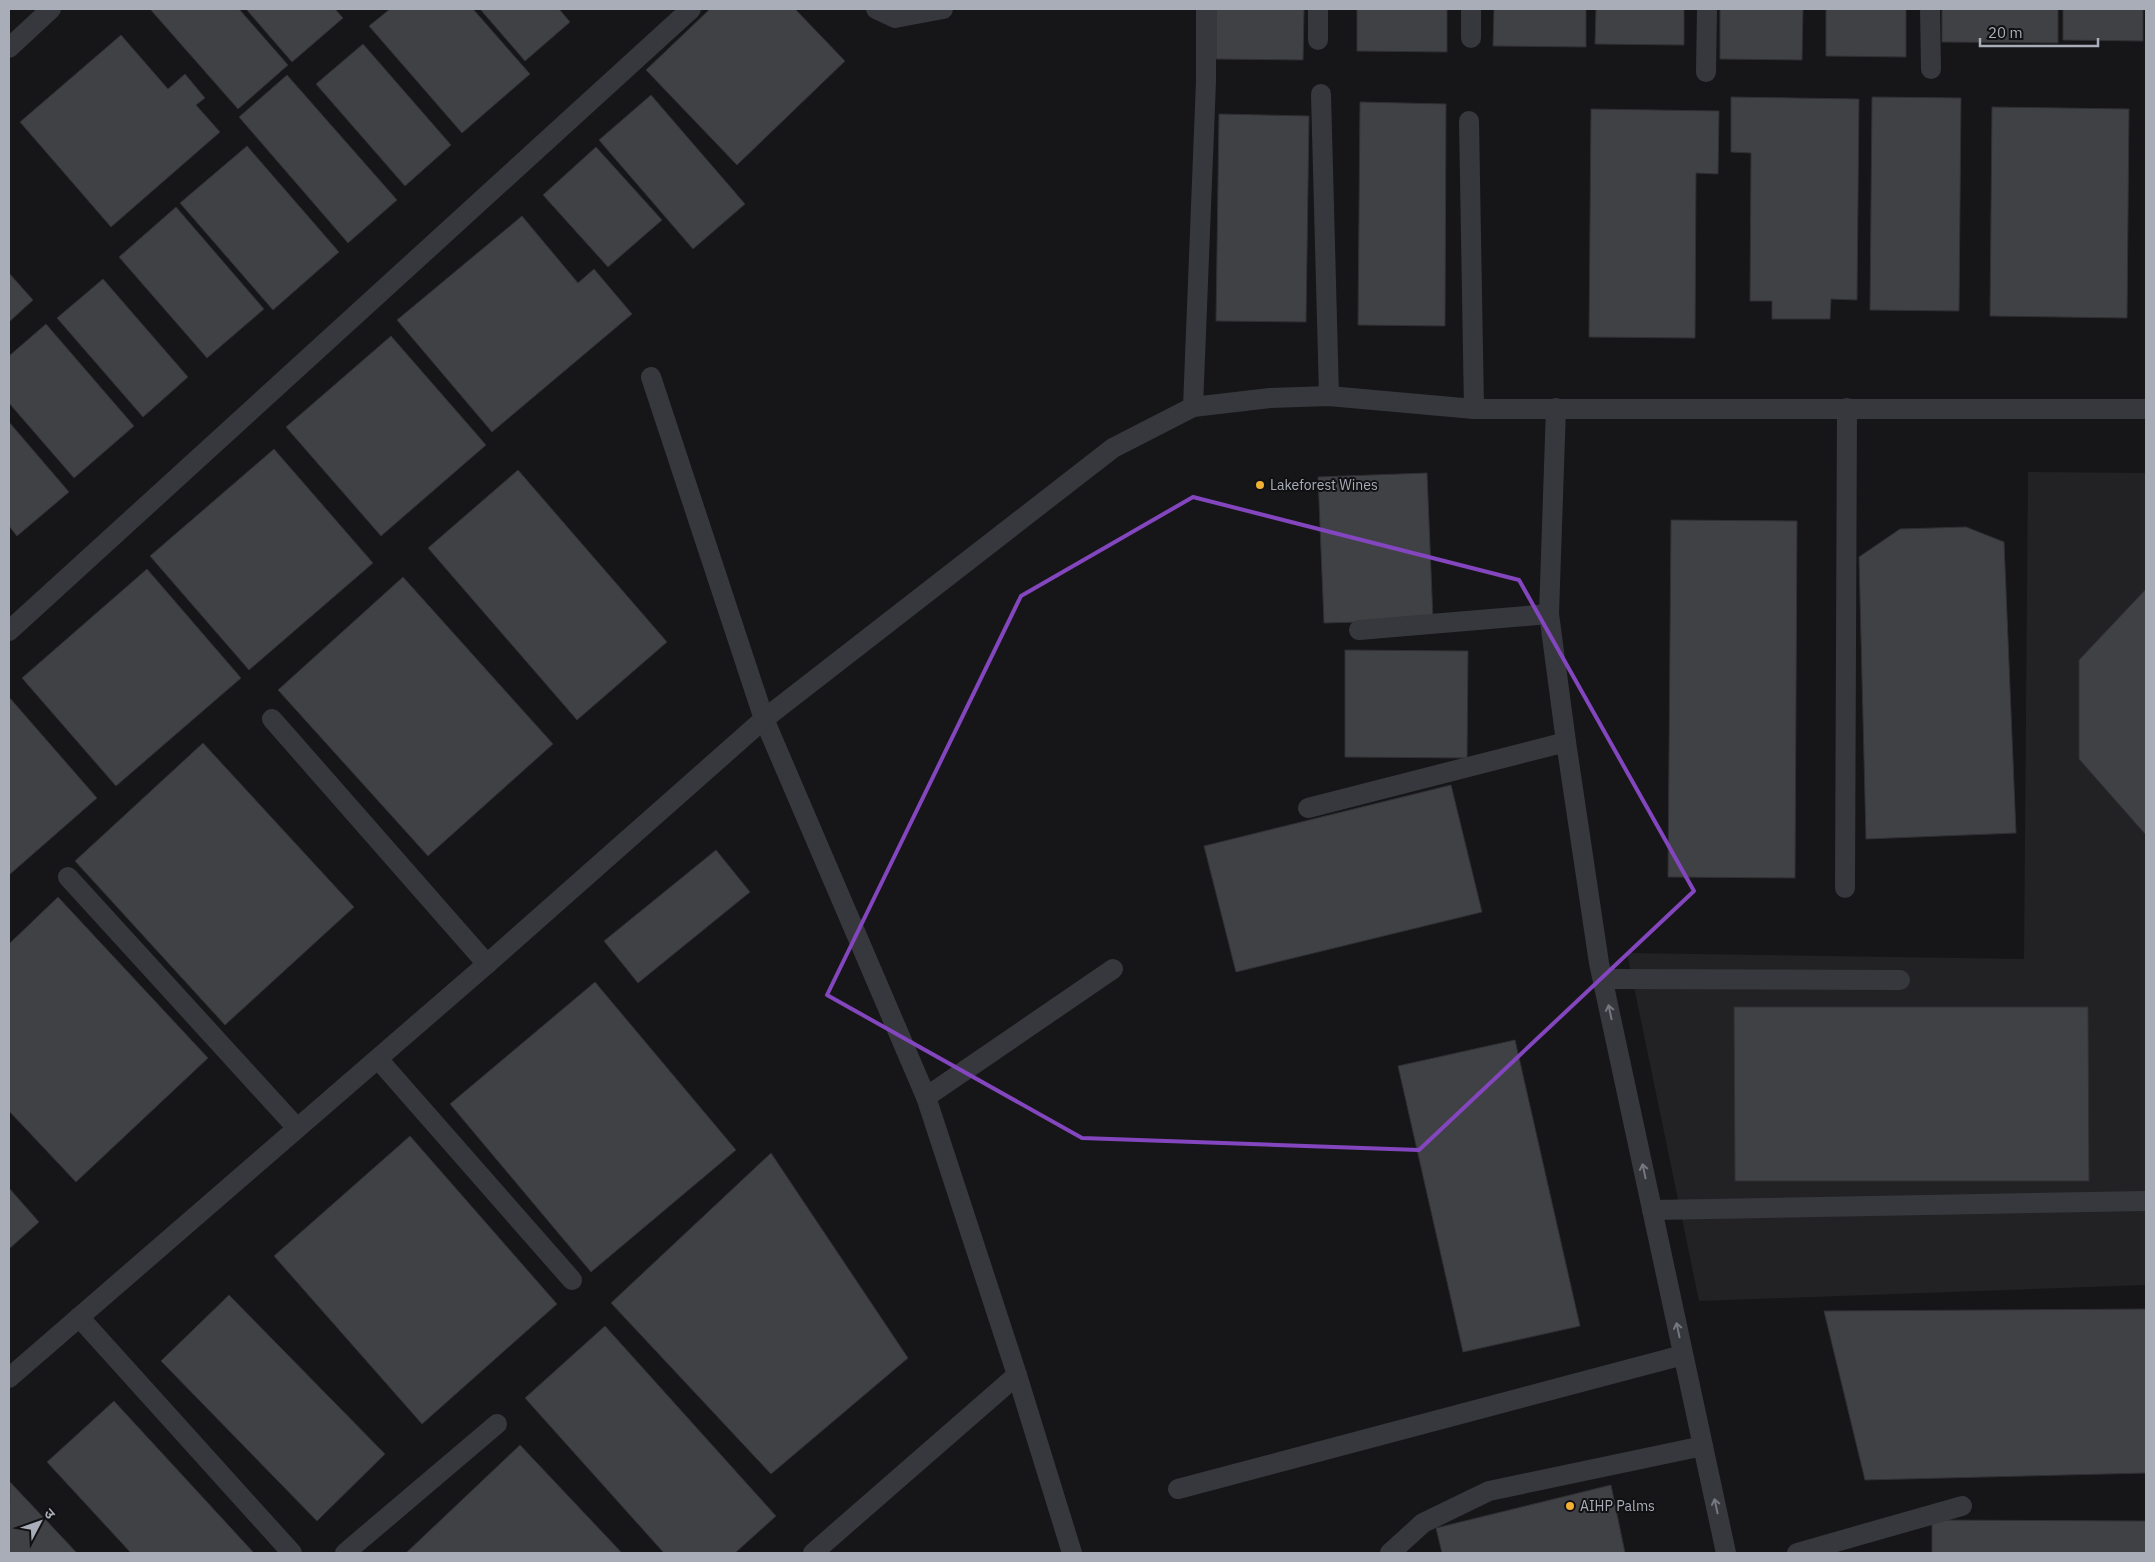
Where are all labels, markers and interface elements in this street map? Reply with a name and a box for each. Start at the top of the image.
scale bar [1980,15,2098,47]
text: 20 m [1988,23,2023,42]
place label: Lakeforest Wines [1270,476,1378,494]
marker: Lakeforest Wines [1254,479,1266,491]
one-way arrow [1604,1004,1614,1020]
one-way arrow [1639,1163,1648,1179]
one-way arrow [1673,1322,1682,1338]
north arrow [15,1497,65,1547]
place label: AIHP Palms [1580,1497,1655,1515]
one-way arrow [1711,1498,1720,1514]
marker: AIHP Palms [1564,1500,1576,1512]
text: उ [40,1504,60,1523]

